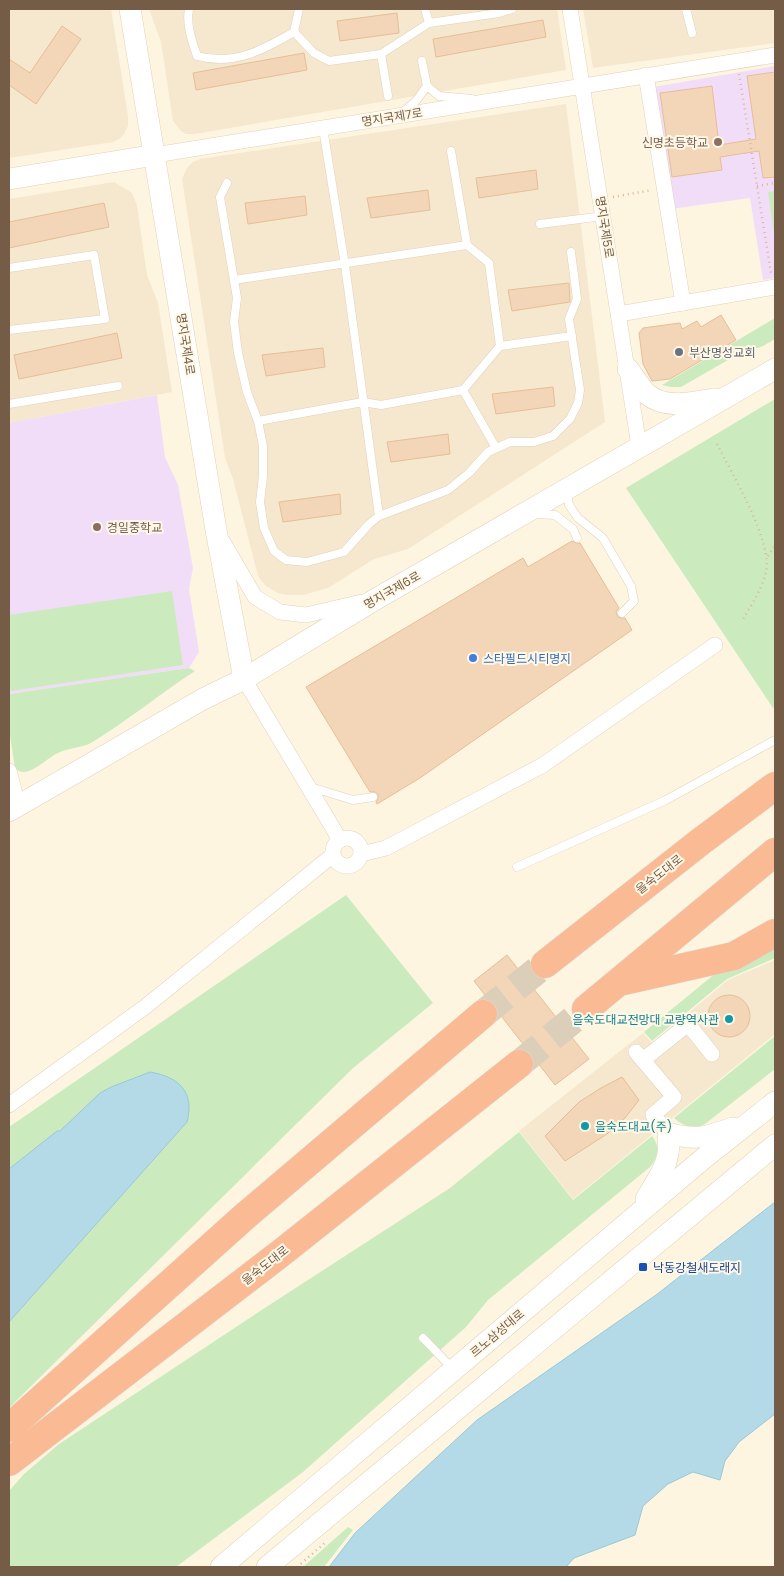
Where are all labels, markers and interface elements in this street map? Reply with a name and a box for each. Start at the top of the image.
street label: 명지국제7로 [360,104,424,130]
place label: 신명초등학교 [642,134,708,151]
marker: 신명초등학교 [712,136,724,148]
street label: 명지국제5로 [592,195,618,259]
street label: 명지국제4로 [173,312,199,376]
place label: 부산명성교회 [689,344,755,361]
marker: 부산명성교회 [673,346,685,358]
place label: 경일중학교 [107,519,162,536]
marker: 경일중학교 [91,521,103,533]
street label: 명지국제6로 [361,567,423,613]
place label: 스타필드시티명지 [483,650,571,667]
marker: 스타필드시티명지 [467,652,479,664]
street label: 을숙도대로 [632,850,686,898]
place label: 을숙도대교전망대 교량역사관 [572,1011,719,1028]
marker: 을숙도대교전망대 교량역사관 [723,1013,735,1025]
place label: 을숙도대교(주) [595,1118,672,1135]
marker: 을숙도대교(주) [579,1120,591,1132]
street label: 을숙도대로 [238,1241,292,1289]
place label: 낙동강철새도래지 [653,1259,741,1276]
marker: 낙동강철새도래지 [637,1261,649,1273]
street label: 르노삼성대로 [466,1305,528,1361]

